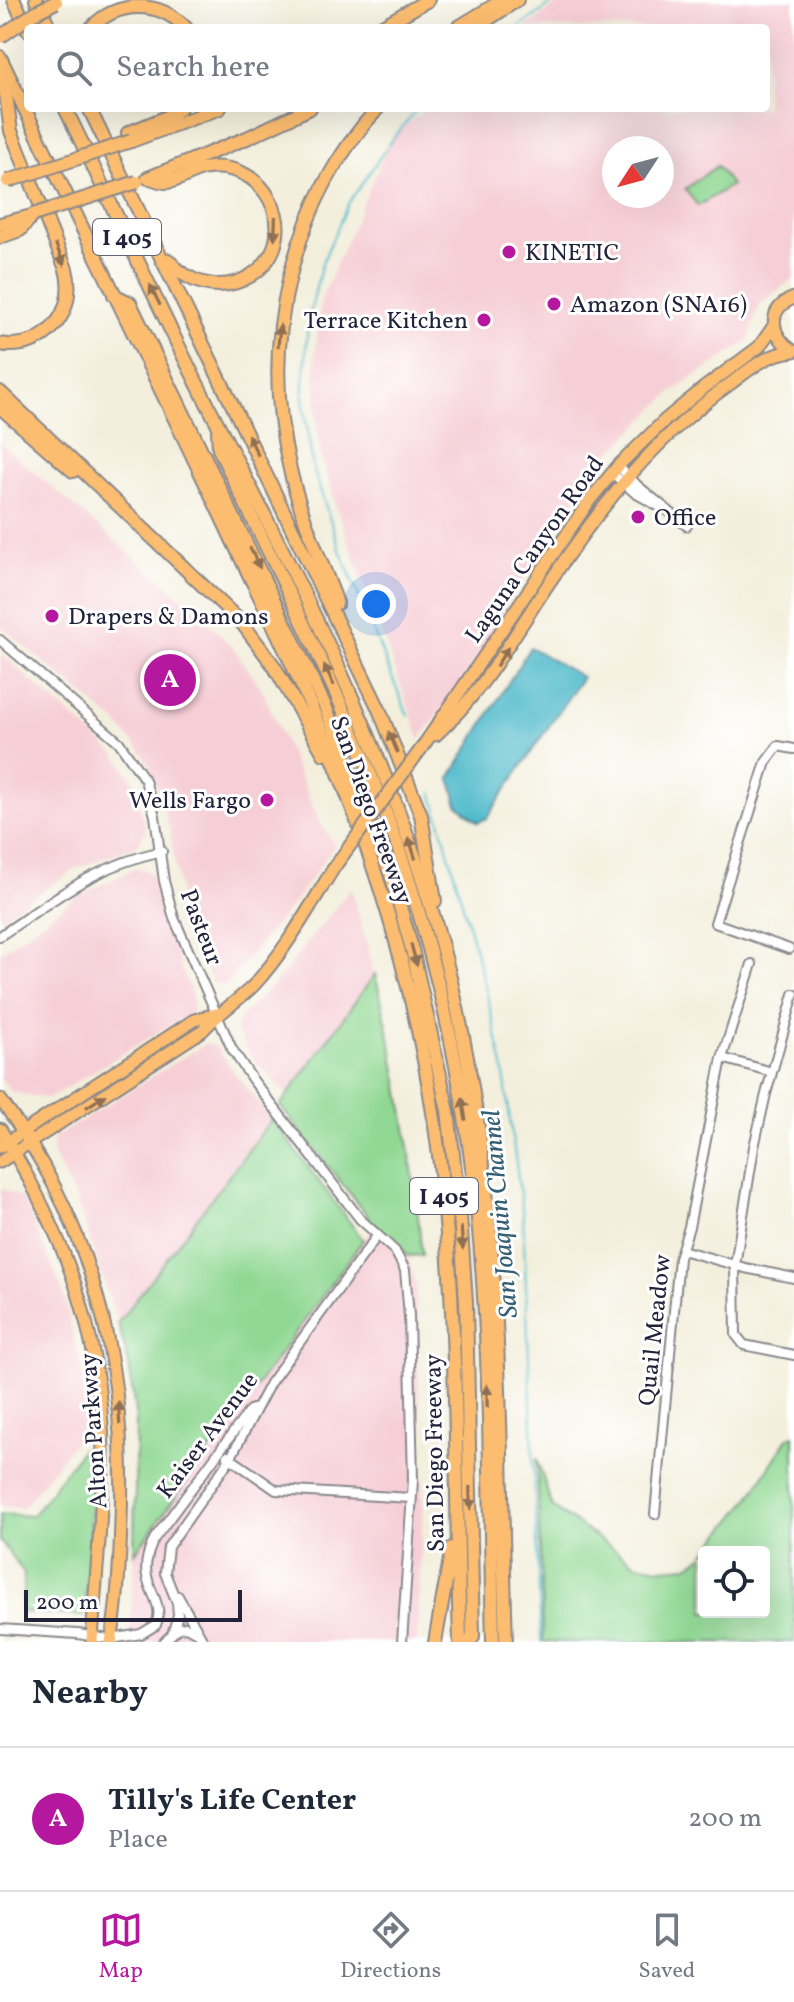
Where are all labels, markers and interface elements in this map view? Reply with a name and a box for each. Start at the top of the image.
search box [24,24,770,112]
icon: search [52,46,96,90]
text: Search here [116,47,270,89]
north arrow [602,136,674,208]
one-way arrow [269,216,282,241]
road number: I 405 [93,219,161,255]
place label: KINETIC [525,237,619,271]
marker: KINETIC [500,243,518,261]
one-way arrow [54,244,67,268]
one-way arrow [149,283,162,306]
place label: Amazon (SNA16) [570,289,747,323]
marker: Amazon (SNA16) [545,295,563,313]
place label: Terrace Kitchen [303,305,468,339]
marker: Terrace Kitchen [475,311,493,329]
one-way arrow [273,324,286,349]
one-way arrow [246,433,260,456]
street label: Laguna Canyon Road [458,449,613,651]
place label: Office [654,502,716,536]
marker: Office [629,508,647,526]
one-way arrow [248,547,262,570]
your location [356,584,396,624]
place label: Drapers & Damons [68,601,268,635]
marker: Drapers & Damons [43,607,61,625]
one-way arrow [495,646,509,668]
pin: A [144,650,196,710]
one-way arrow [322,664,336,687]
street label: San Diego Freeway [320,712,420,910]
one-way arrow [387,730,400,754]
place label: Wells Fargo [129,785,251,819]
marker: Wells Fargo [258,791,276,809]
one-way arrow [405,836,417,860]
street label: Pasteur [170,885,230,971]
one-way arrow [408,942,420,967]
one-way arrow [85,1094,106,1109]
one-way arrow [457,1096,469,1121]
water label: San Joaquin Channel [474,1108,528,1319]
road number: I 405 [410,1178,478,1214]
one-way arrow [456,1226,469,1251]
street label: Quail Meadow [631,1252,681,1408]
street label: Alton Parkway [73,1352,117,1510]
street label: San Diego Freeway [417,1353,455,1552]
street label: Kaiser Avenue [150,1366,267,1507]
one-way arrow [481,1383,493,1408]
one-way arrow [112,1400,125,1425]
one-way arrow [464,1486,476,1511]
map controls [698,1546,770,1618]
button: locate [698,1546,770,1618]
scale bar [24,1586,242,1622]
text: 200 m [36,1588,98,1619]
text: Nearby [32,1671,148,1718]
text: Tilly's Life Center [108,1780,356,1822]
text: A [49,1801,67,1837]
text: 200 m [688,1801,762,1837]
text: Place [108,1822,168,1858]
tab: Map [99,1908,143,1987]
tab: Directions [340,1908,441,1987]
tab: Saved [639,1908,695,1987]

